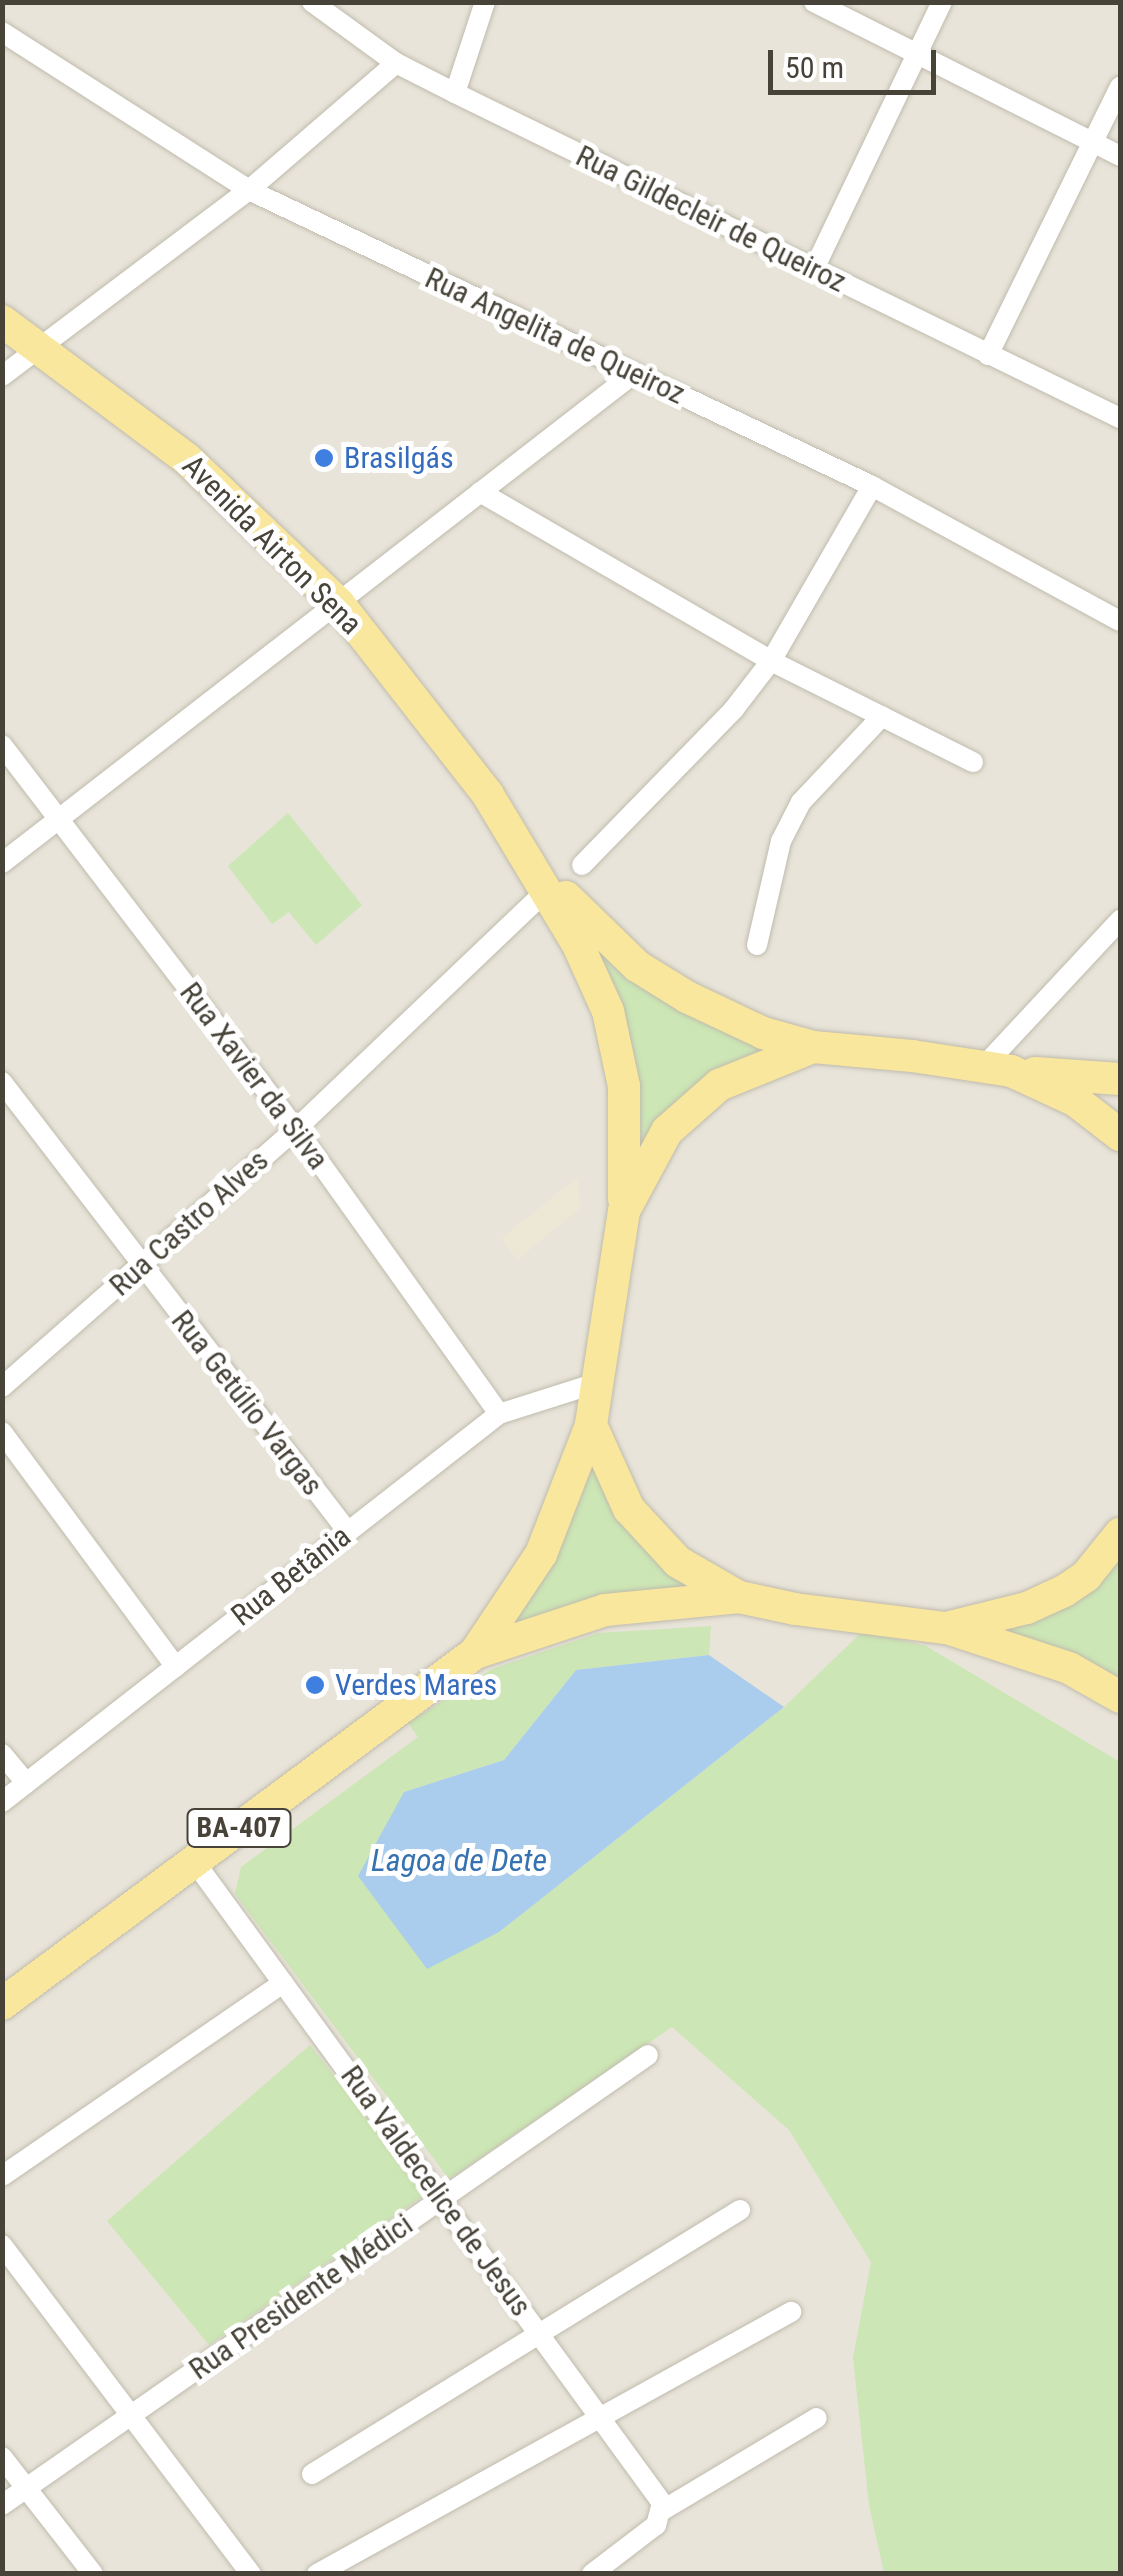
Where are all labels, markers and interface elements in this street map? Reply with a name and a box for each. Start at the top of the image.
scale bar [773,30,940,92]
text: 50 m [785,50,844,85]
street label: Rua Gildecleir de Queiroz [570,138,852,300]
street label: Rua Angelita de Queiroz [419,260,691,412]
place label: Brasilgás [344,440,454,476]
marker: Brasilgás [313,447,335,469]
street label: Avenida Airton Sena [175,448,369,642]
street label: Rua Xavier da Silva [172,975,336,1177]
street label: Rua Castro Alves [102,1142,276,1304]
street label: Rua Getúlio Vargas [164,1303,330,1503]
street label: Rua Betânia [224,1518,358,1634]
place label: Verdes Mares [335,1667,497,1703]
marker: Verdes Mares [304,1674,326,1696]
road number: BA-407 [186,1805,292,1851]
water label: Lagoa de Dete [371,1841,547,1879]
street label: Rua Valdecelice de Jesus [333,2059,539,2323]
street label: Rua Presidente Médici [182,2206,420,2388]

